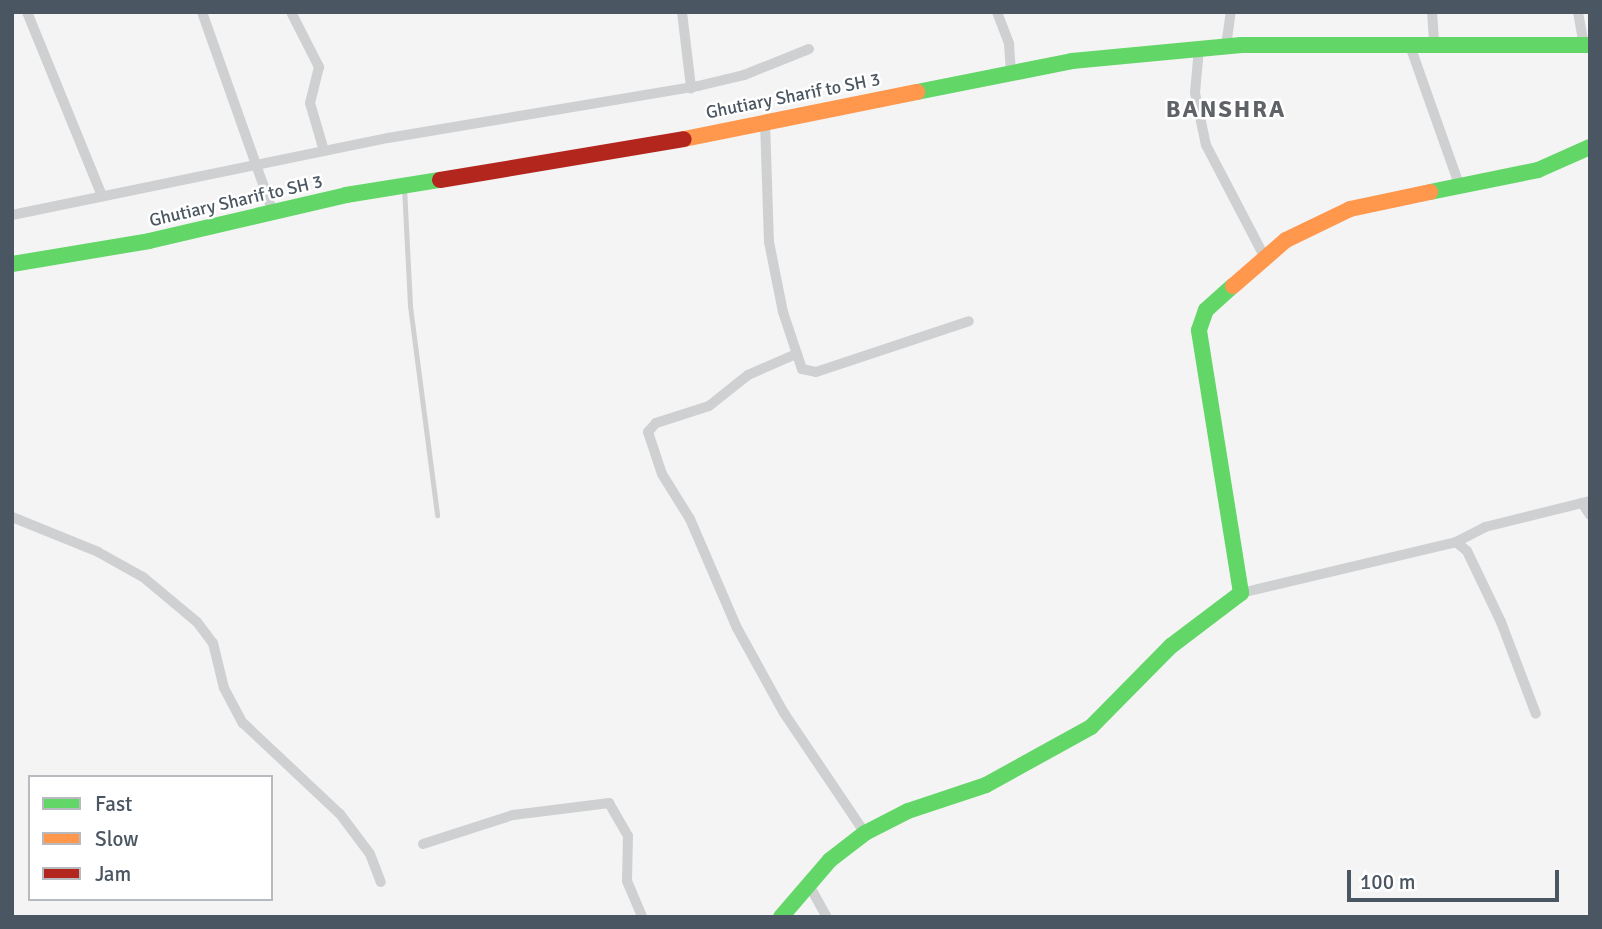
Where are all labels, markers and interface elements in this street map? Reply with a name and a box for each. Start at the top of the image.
street label: Ghutiary Sharif to SH 3 [704,69,882,123]
district label: BANSHRA [1167,96,1285,124]
street label: Ghutiary Sharif to SH 3 [147,171,325,231]
legend [28,775,273,901]
text: Fast [95,791,132,817]
text: Slow [95,826,139,852]
scale bar [1350,856,1562,900]
text: Jam [95,861,131,887]
text: 100 m [1360,869,1415,895]

